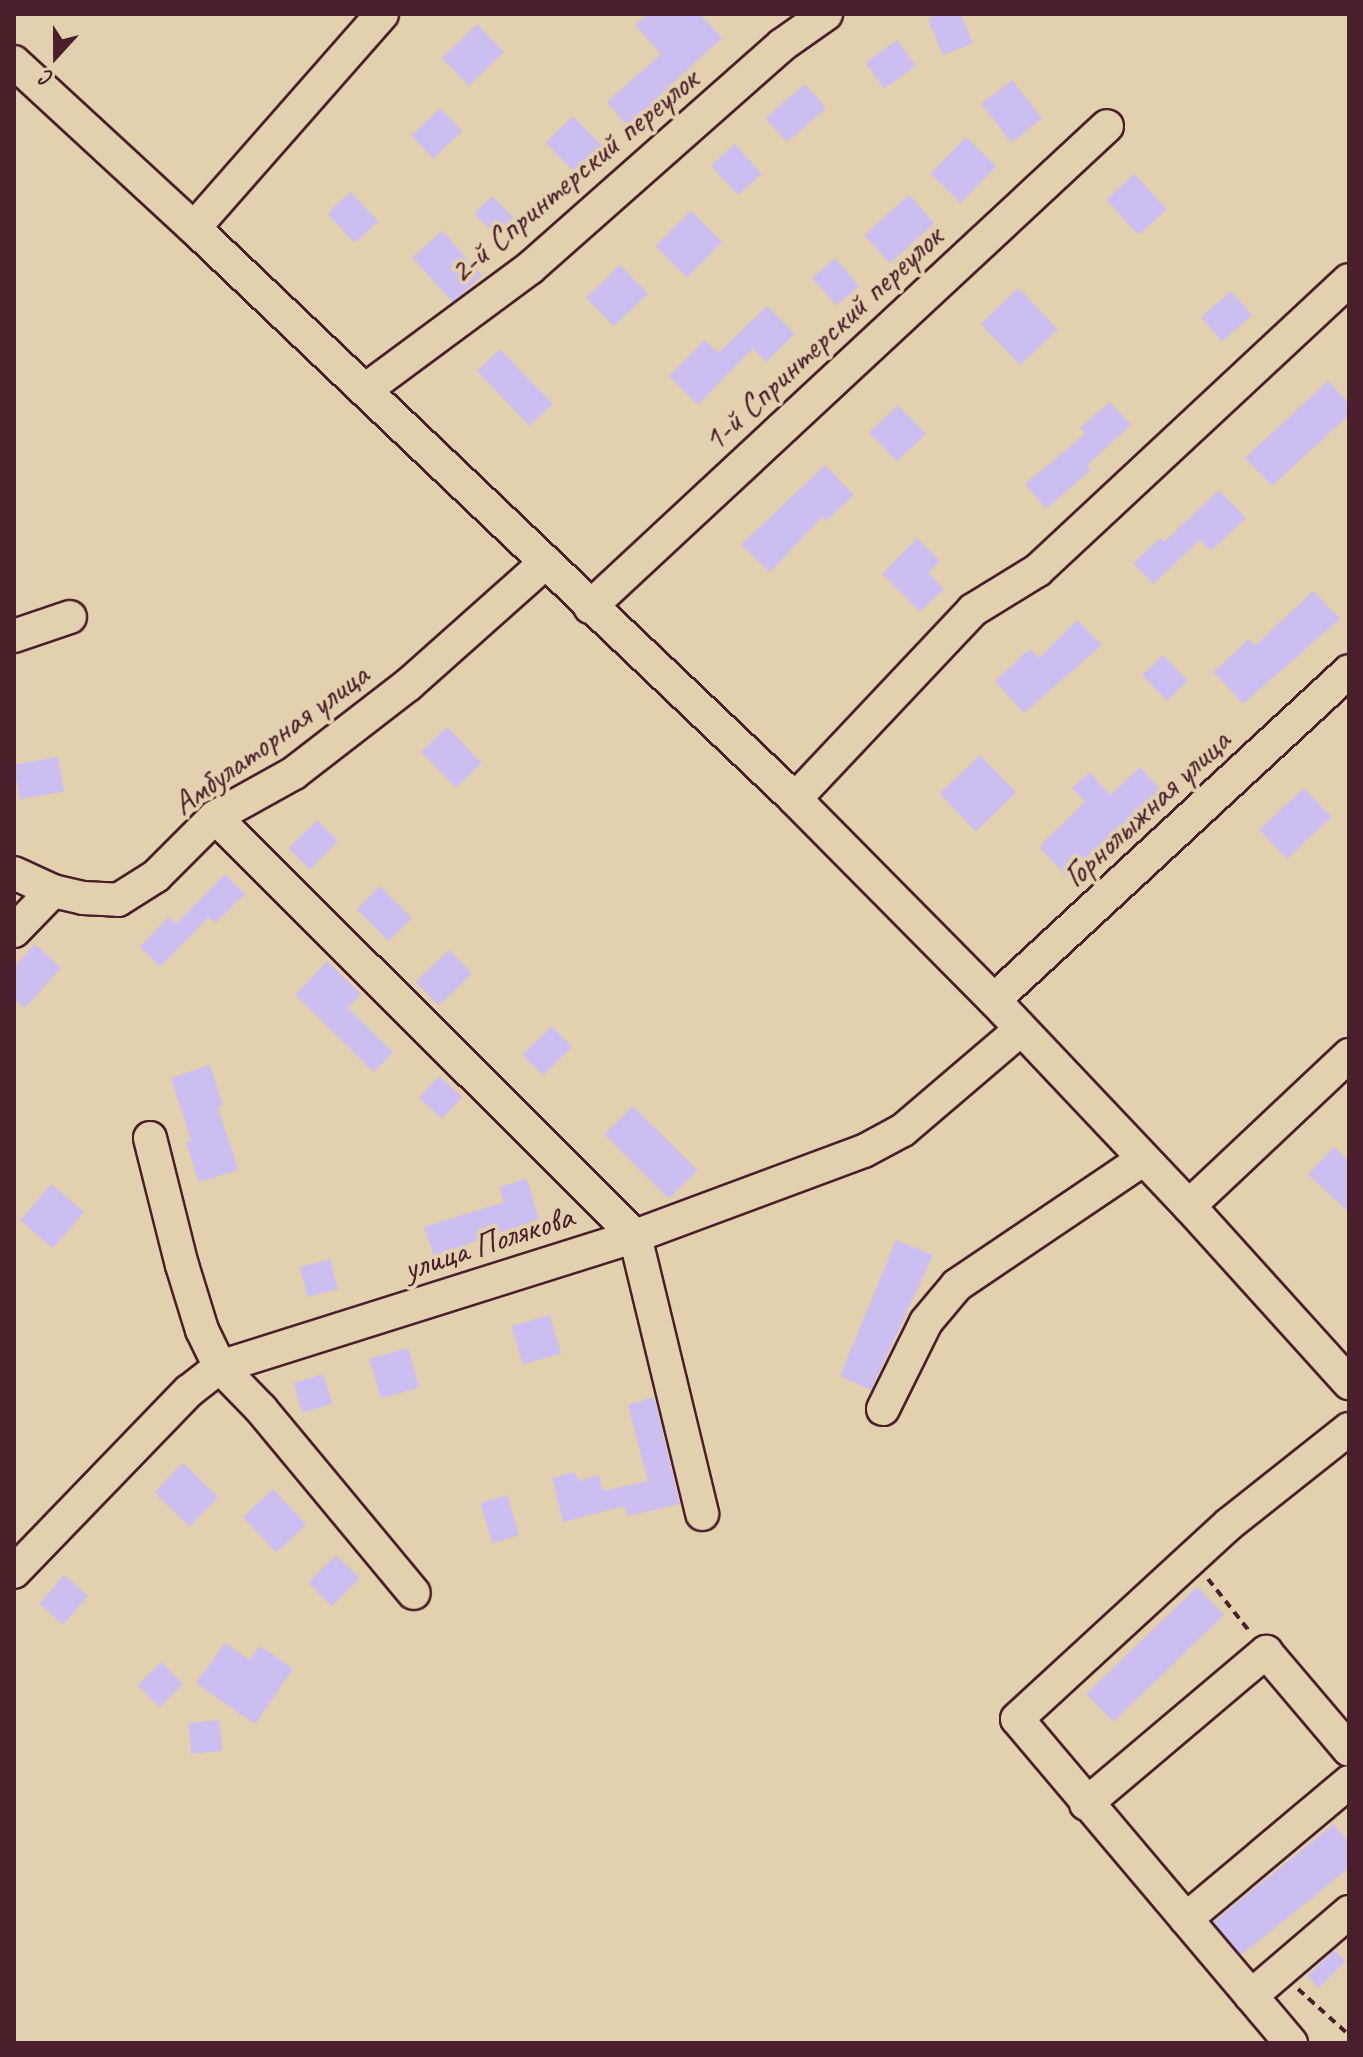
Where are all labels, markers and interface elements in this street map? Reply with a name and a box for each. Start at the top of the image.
north arrow [16,16,96,96]
street label: 2-й Спринтерский переулок [440,59,706,291]
text: С [37,63,57,93]
street label: 1-й Спринтерский переулок [694,216,950,460]
street label: Амбулаторная улица [163,653,377,825]
street label: Горнолыжная улица [1053,719,1239,897]
street label: улица Полякова [397,1195,579,1289]

